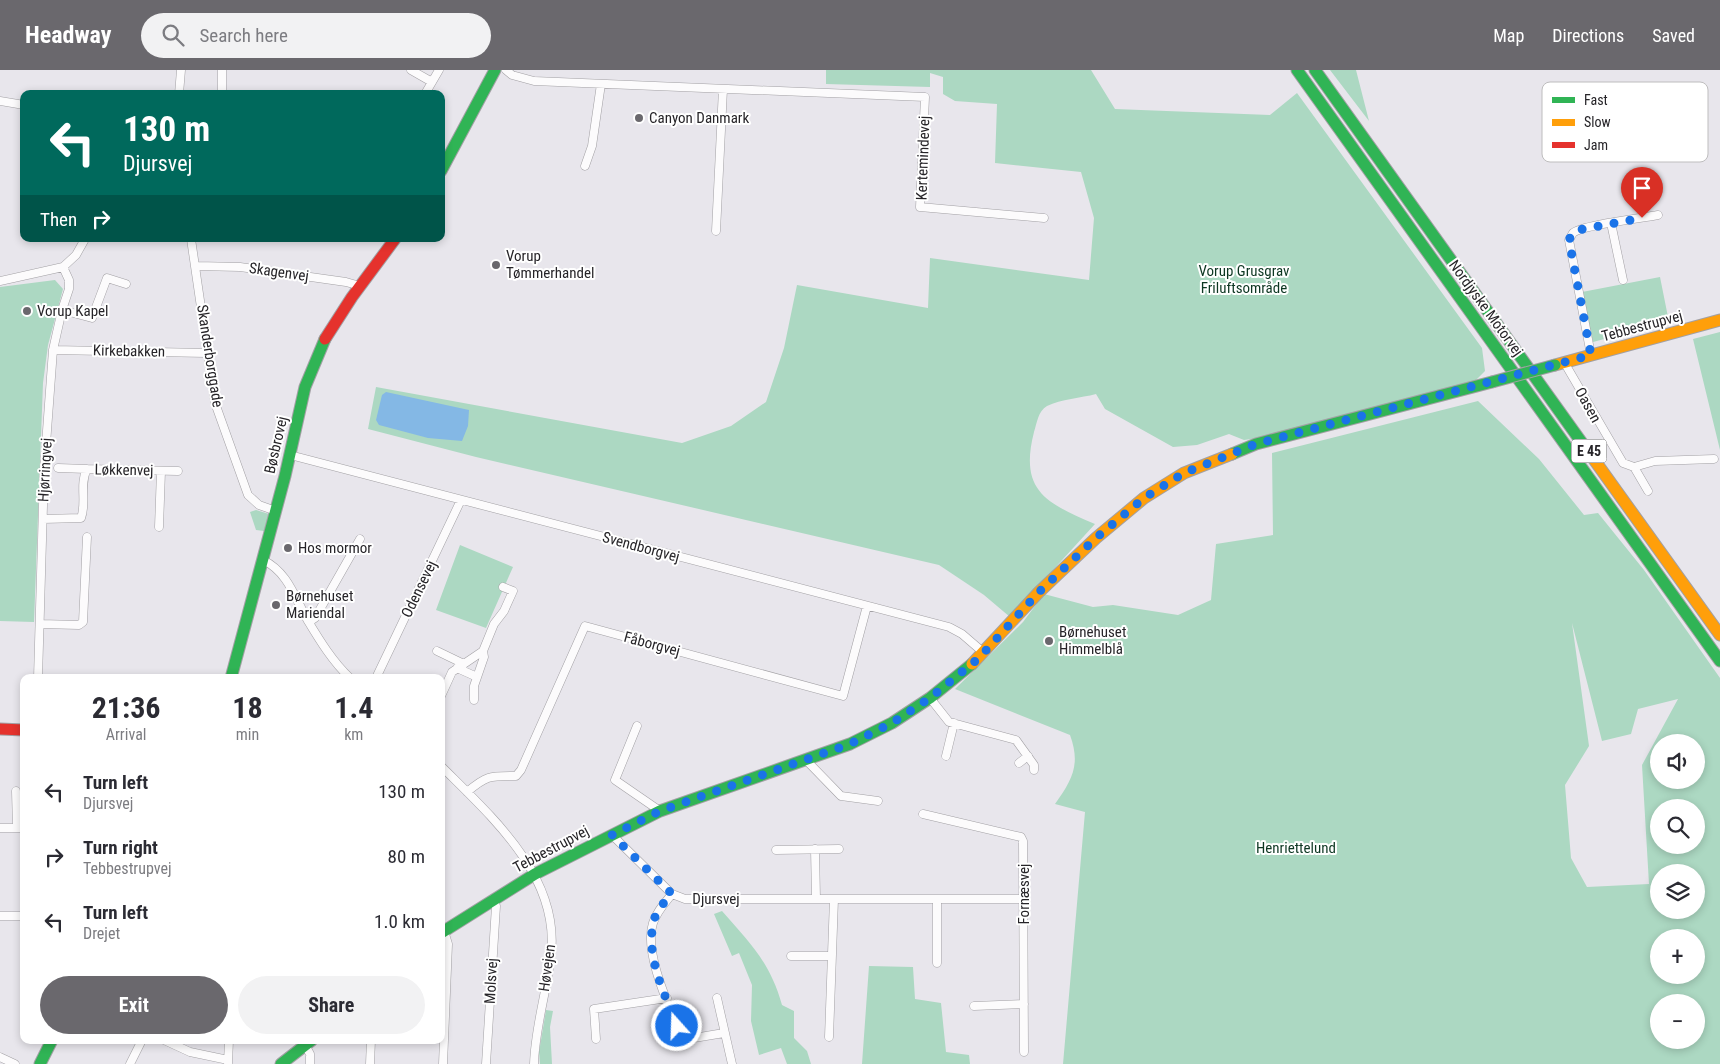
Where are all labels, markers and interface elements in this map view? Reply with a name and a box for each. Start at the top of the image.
search box [141,13,491,58]
text: Headway [25,21,111,49]
icon: search [159,21,187,49]
text: Search here [199,24,288,47]
text: Map [1493,25,1524,46]
text: Directions [1552,25,1624,46]
text: Saved [1652,25,1695,46]
legend [1542,82,1708,162]
text: Fast [1584,92,1608,108]
text: 130 m [123,109,210,150]
place label: Canyon Danmark [649,109,749,127]
icon: left [40,110,105,175]
marker: Canyon Danmark [633,112,645,124]
text: Slow [1584,114,1611,130]
street label: Kertemindevej [913,115,933,201]
text: Jam [1584,137,1608,153]
text: Djursvej [123,151,192,176]
pin [1621,167,1663,218]
icon: arrive [1628,174,1656,202]
icon: right [87,205,115,233]
text: Then [40,208,77,231]
place label: Vorup Tømmerhandel [506,247,594,282]
street label: Nordjyske Motorvej [1445,256,1527,360]
street label: Skagenvej [248,259,310,285]
marker: Vorup Tømmerhandel [490,259,502,271]
park label: Vorup Grusgrav Friluftsområde [1199,262,1290,297]
place label: Vorup Kapel [37,302,109,320]
street label: Skanderborggade [193,303,227,409]
marker: Vorup Kapel [21,305,33,317]
street label: Tebbestrupvej [1600,307,1684,345]
street label: Kirkebakken [93,341,165,361]
street label: Oasen [1571,384,1605,426]
street label: Bøsbrovej [261,414,291,476]
street label: Hjørringvej [34,438,56,502]
road number: E 45 [1572,440,1606,462]
street label: Løkkenvej [94,460,154,480]
street label: Svendborgvej [600,528,682,566]
place label: Hos mormor [298,539,372,557]
marker: Hos mormor [282,542,294,554]
street label: Odensevej [397,558,441,620]
place label: Børnehuset Mariendal [286,587,353,622]
marker: Børnehuset Mariendal [270,599,282,611]
place label: Børnehuset Himmelblå [1059,623,1126,658]
street label: Fåborgvej [622,628,682,660]
marker: Børnehuset Himmelblå [1043,635,1055,647]
text: 21:36 [92,690,161,725]
text: 18 [232,690,263,725]
text: 1.4 [334,690,373,725]
text: Arrival [106,725,146,744]
text: min [236,725,259,744]
text: km [344,725,363,744]
map controls [1650,734,1705,1049]
button: sound [1650,734,1705,789]
text: Turn left [83,771,148,794]
icon: left [40,778,68,806]
text: 130 m [378,780,425,803]
text: Djursvej [83,794,133,813]
button: search [1650,799,1705,854]
street label: Tebbestrupvej [510,822,592,876]
text: Turn right [83,836,158,859]
park label: Henriettelund [1256,839,1336,857]
icon: right [40,843,68,871]
text: 80 m [388,845,425,868]
text: Tebbestrupvej [83,859,172,878]
street label: Fornæsvej [1015,864,1033,924]
button: layers [1650,864,1705,919]
street label: Djursvej [692,890,740,908]
text: Turn left [83,901,148,924]
icon: left [40,908,68,936]
text: 1.0 km [374,910,425,933]
text: Drejet [83,924,120,943]
button: + [1650,929,1705,984]
street label: Høvejen [535,943,559,993]
street label: Molsvej [481,958,501,1004]
button: Exit [40,976,228,1034]
button: Share [238,976,425,1034]
button: − [1650,994,1705,1049]
position arrow [650,999,702,1051]

